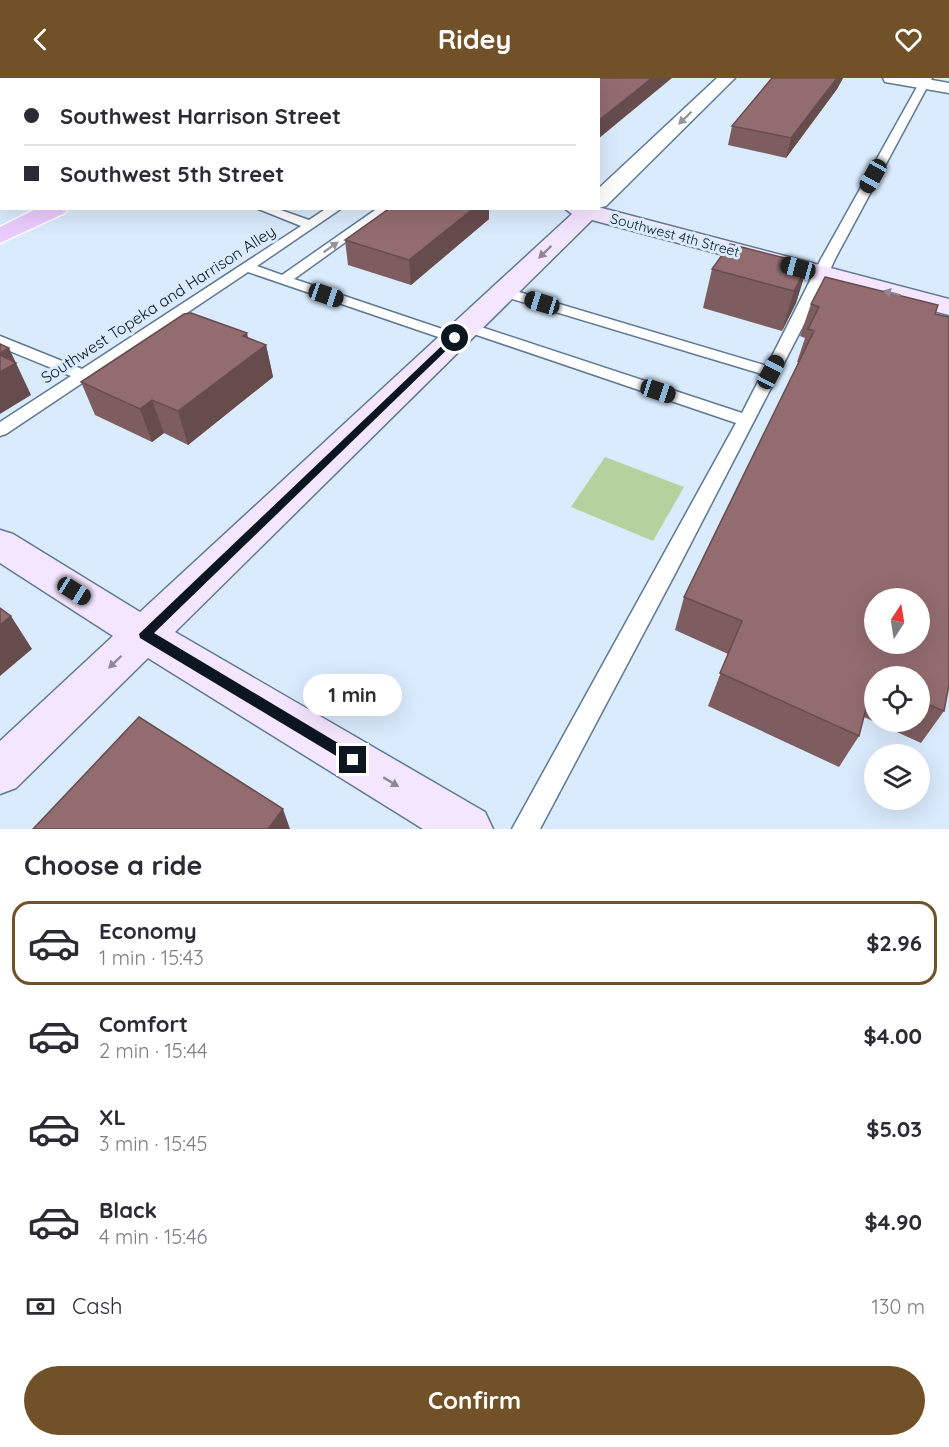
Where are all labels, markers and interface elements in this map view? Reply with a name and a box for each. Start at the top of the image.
text: Ridey [438,22,511,56]
icon: back [24,23,57,56]
icon: heart [892,23,925,56]
text: Southwest Harrison Street [60,102,341,130]
one-way arrow [678,111,692,125]
car [856,156,890,196]
text: Southwest 5th Street [60,160,284,188]
street label: Southwest 4th Street [609,209,742,261]
street label: Southwest Topeka and Harrison Alley [37,221,279,387]
one-way arrow [323,241,339,253]
one-way arrow [538,245,553,259]
car [778,255,818,281]
car [306,281,346,309]
one-way arrow [883,287,902,297]
car [522,289,562,317]
route start [441,324,468,351]
car [755,352,787,392]
car [638,377,678,405]
car [54,574,94,608]
north arrow [864,588,930,654]
map controls [864,588,930,810]
one-way arrow [108,655,123,669]
button: locate [864,666,930,732]
callout: 1 min [304,673,403,715]
text: 1 min [328,682,377,707]
button: layers [864,744,930,810]
route end [339,746,366,773]
one-way arrow [383,777,399,788]
text: Choose a ride [24,848,202,882]
icon: car [27,916,81,970]
text: Economy [99,917,197,945]
text: $2.96 [866,929,922,957]
text: 1 min · 15:43 [99,945,204,970]
icon: car [27,1009,81,1063]
text: Comfort [99,1010,188,1038]
text: $4.00 [863,1022,922,1050]
text: 2 min · 15:44 [99,1038,208,1063]
icon: car [27,1102,81,1156]
text: XL [99,1103,126,1131]
text: $5.03 [866,1115,922,1143]
text: 3 min · 15:45 [99,1131,207,1156]
icon: car [27,1195,81,1249]
text: Black [99,1196,157,1224]
text: $4.90 [864,1208,922,1236]
text: 4 min · 15:46 [99,1224,207,1249]
icon: cash [24,1290,57,1323]
text: Cash [72,1292,123,1320]
text: 130 m [872,1294,925,1319]
button: Confirm [24,1366,925,1435]

